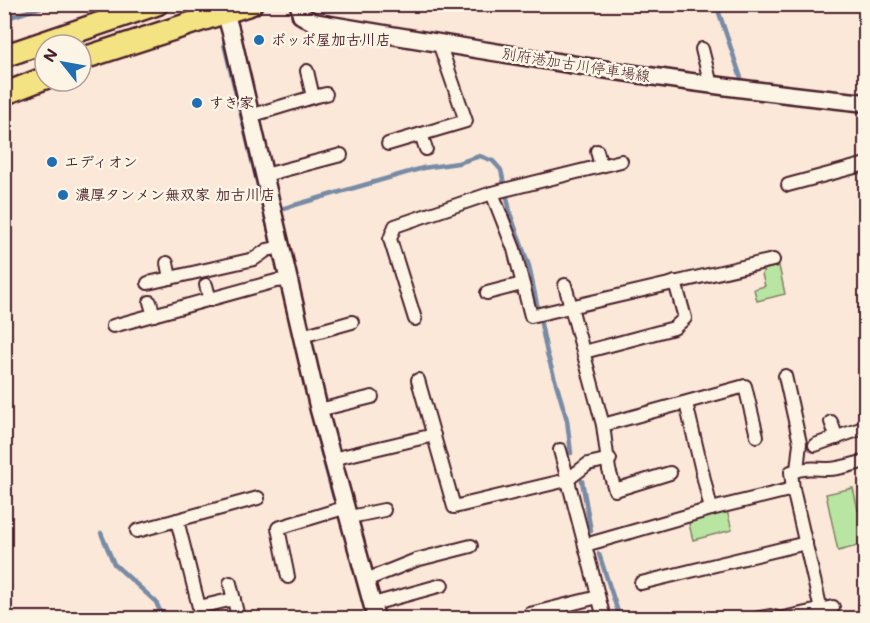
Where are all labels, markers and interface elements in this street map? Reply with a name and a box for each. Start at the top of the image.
place label: ポッポ屋加古川店 [271,29,391,49]
north arrow [33,33,93,93]
marker: ポッポ屋加古川店 [252,33,266,47]
street label: 別府港加古川停車場線 [501,42,652,86]
text: N [38,44,62,66]
place label: すき家 [209,92,254,112]
marker: すき家 [190,96,204,110]
place label: エディオン [64,151,138,171]
marker: エディオン [45,155,59,169]
place label: 濃厚タンメン無双家 加古川店 [75,184,275,204]
marker: 濃厚タンメン無双家 加古川店 [56,188,70,202]

